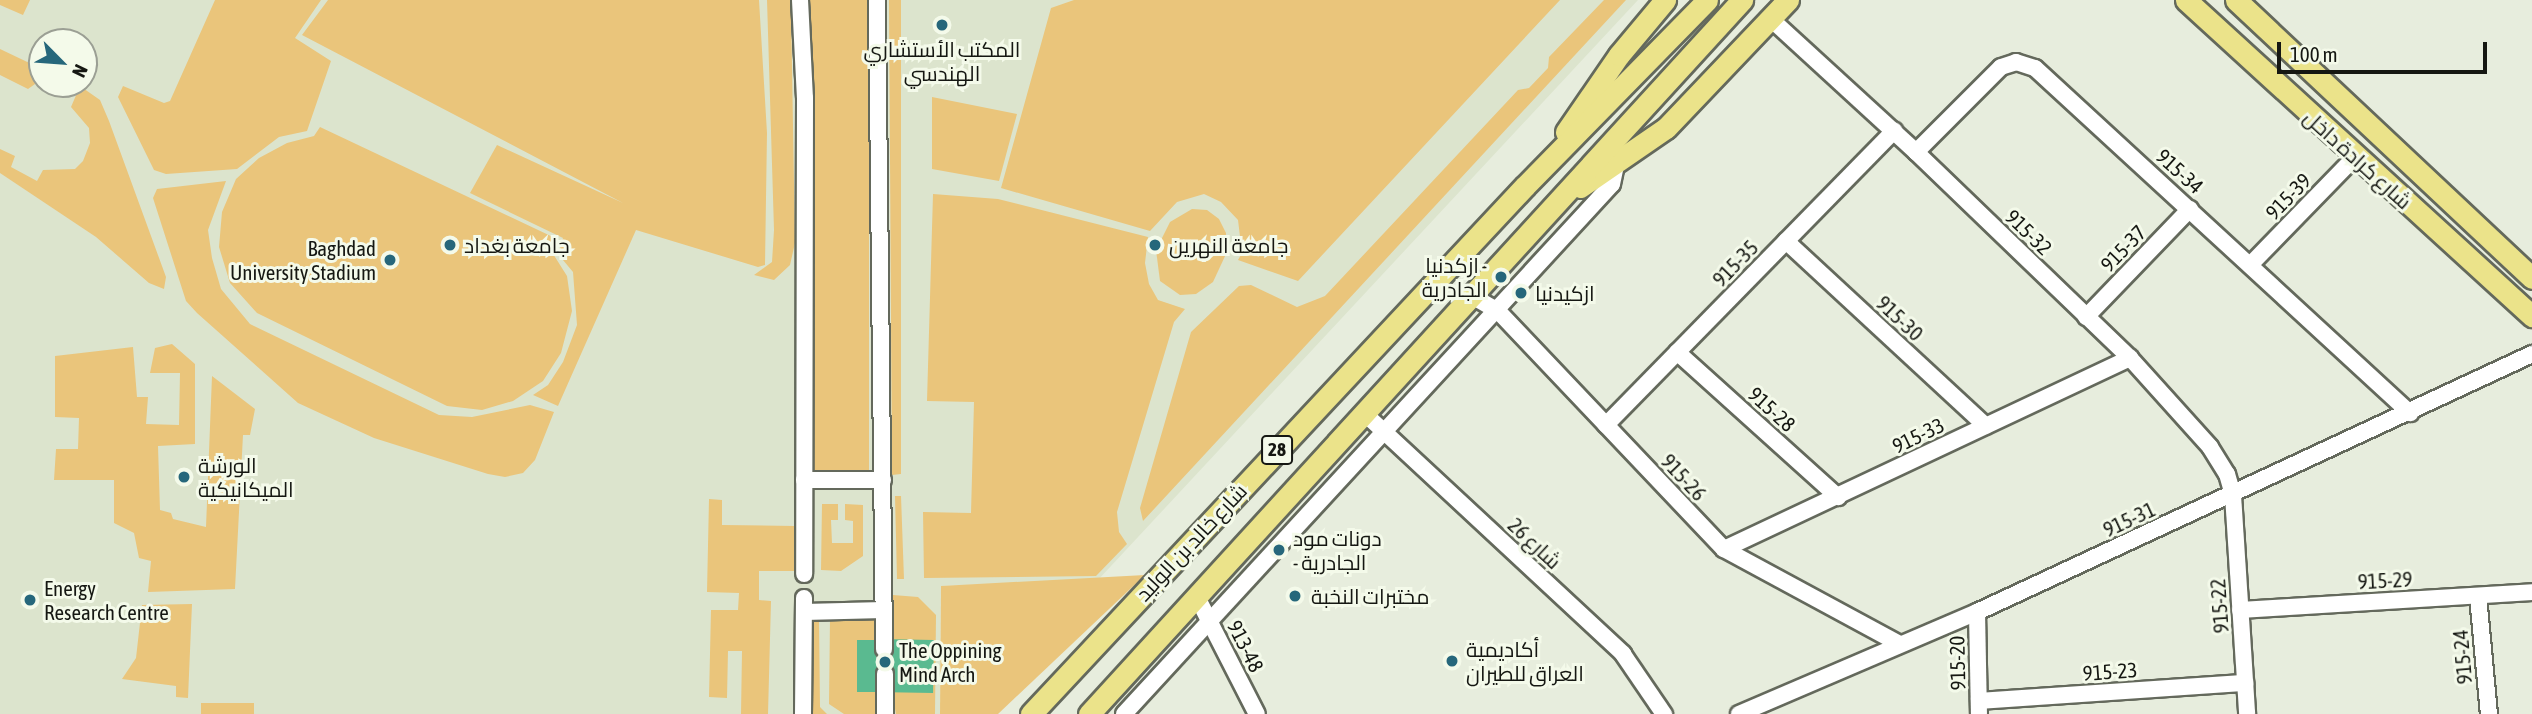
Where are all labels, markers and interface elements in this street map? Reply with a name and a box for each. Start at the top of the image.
marker: المكتب الأستشاري الهندسي [934,17,950,33]
north arrow [28,28,98,98]
scale bar [2280,28,2490,72]
place label: المكتب الأستشاري الهندسي [864,36,1020,86]
text: 100 m [2290,42,2338,66]
text: N [68,61,93,81]
street label: شارع كرادة داخل [2299,104,2417,214]
street label: 915-34 [2151,143,2209,199]
street label: 915-39 [2260,168,2316,224]
street label: 915-32 [2001,204,2057,260]
street label: 915-37 [2095,220,2151,276]
place label: جامعة بغداد [464,232,570,258]
place label: جامعة النهرين [1169,232,1288,258]
place label: Baghdad University Stadium [230,235,376,285]
street label: 915-35 [1707,235,1763,291]
marker: جامعة بغداد [442,237,458,253]
marker: جامعة النهرين [1147,237,1163,253]
marker: Baghdad University Stadium [382,252,398,268]
place label: ازكدنيا - الجادرية [1422,252,1487,302]
marker: ازكدنيا - الجادرية [1493,269,1509,285]
place label: ازكيدنيا [1535,280,1595,306]
marker: ازكيدنيا [1513,285,1529,301]
street label: 915-30 [1871,290,1929,346]
street label: 915-28 [1743,381,1801,437]
street label: 915-33 [1888,412,1948,458]
road number: 28 [1260,435,1294,466]
street label: 915-26 [1656,448,1712,506]
place label: الورشة الميكانيكية [198,452,294,502]
marker: الورشة الميكانيكية [176,469,192,485]
street label: شارع خالد بن الوليد [1130,478,1252,606]
street label: 915-31 [2099,496,2159,542]
street label: شارع 26 [1503,512,1567,574]
place label: دونات مود - الجادرية [1293,525,1382,575]
marker: دونات مود - الجادرية [1271,542,1287,558]
street label: 915-29 [2357,566,2413,594]
place label: Energy Research Centre [44,575,169,625]
street label: 915-22 [2205,578,2233,634]
place label: مختبرات النخبة [1311,583,1429,609]
marker: مختبرات النخبة [1285,586,1305,606]
marker: Energy Research Centre [22,592,38,608]
street label: 913-48 [1222,616,1270,676]
street label: 915-24 [2447,629,2477,685]
street label: 915-20 [1944,635,1970,691]
place label: أكاديمية العراق للطيران [1466,636,1584,686]
place label: The Oppining Mind Arch [899,637,1002,687]
marker: أكاديمية العراق للطيران [1444,653,1460,669]
marker: The Oppining Mind Arch [877,654,893,670]
street label: 915-23 [2082,657,2138,685]

